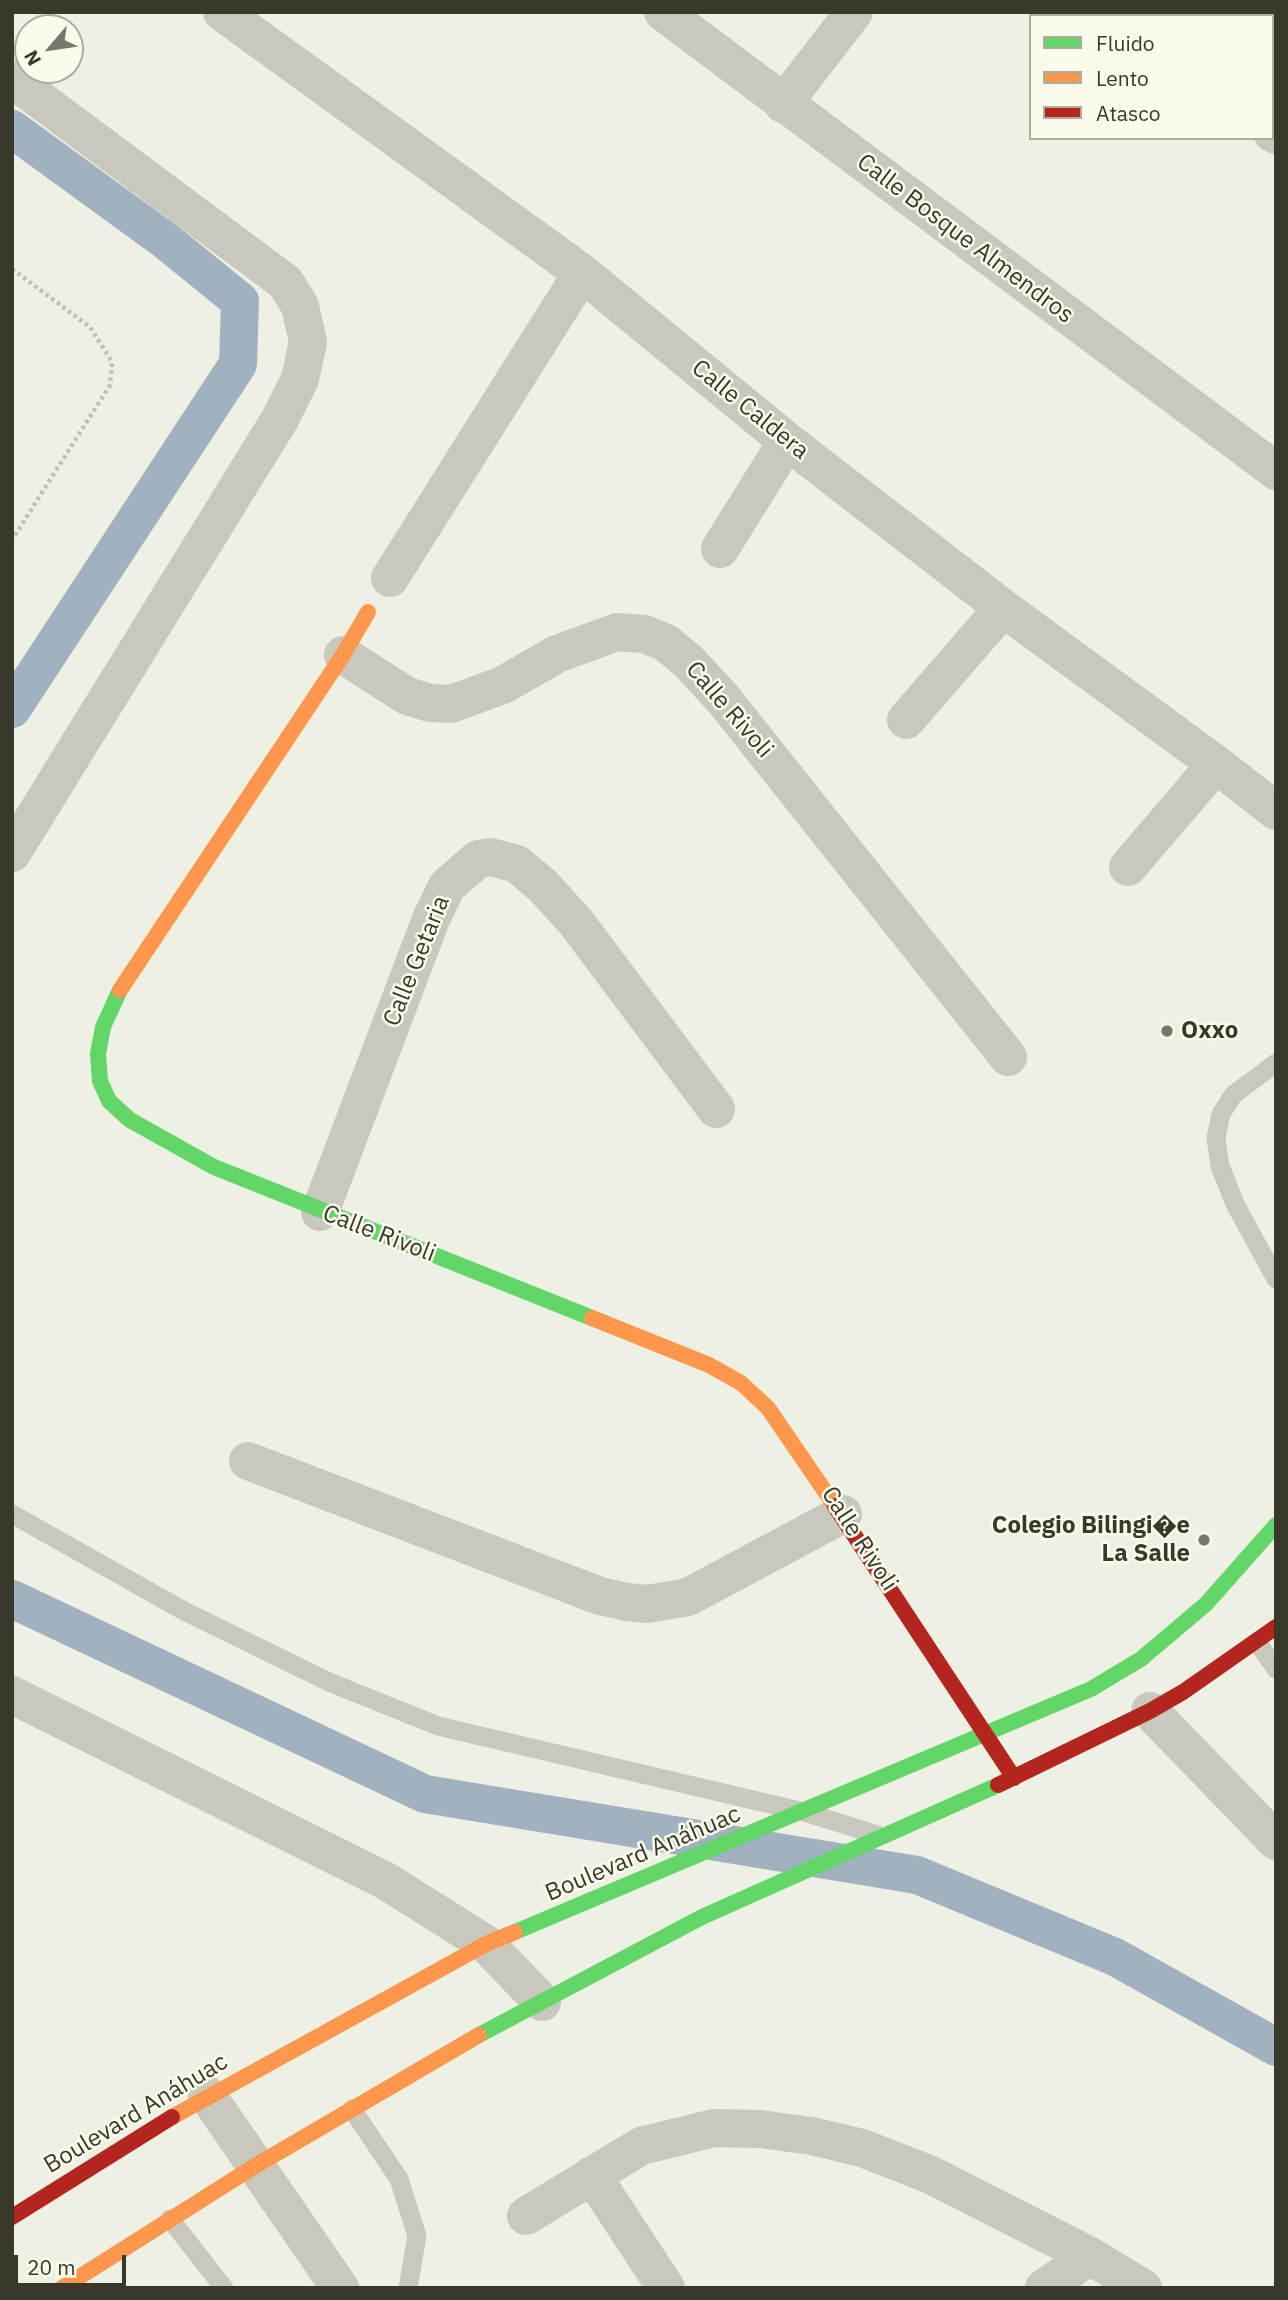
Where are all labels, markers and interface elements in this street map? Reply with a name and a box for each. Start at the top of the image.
north arrow [14,14,84,84]
legend [1029,14,1274,140]
text: Fluido [1096,29,1155,57]
text: N [19,46,46,70]
text: Lento [1096,64,1149,92]
text: Atasco [1096,99,1160,127]
street label: Calle Bosque Almendros [851,148,1079,330]
street label: Calle Caldera [686,354,814,466]
street label: Calle Rivoli [679,656,779,764]
street label: Calle Getaria [378,892,456,1030]
place label: Oxxo [1181,1017,1238,1045]
marker: Oxxo [1159,1023,1175,1039]
street label: Calle Rivoli [319,1199,439,1269]
street label: Calle Rivoli [815,1481,903,1597]
place label: Colegio Bilingi�e La Salle [992,1512,1190,1568]
marker: Colegio Bilingi�e La Salle [1196,1532,1212,1548]
street label: Boulevard Anáhuac [541,1800,745,1908]
street label: Boulevard Anáhuac [39,2048,233,2180]
scale bar [18,2240,130,2284]
text: 20 m [27,2253,76,2281]

